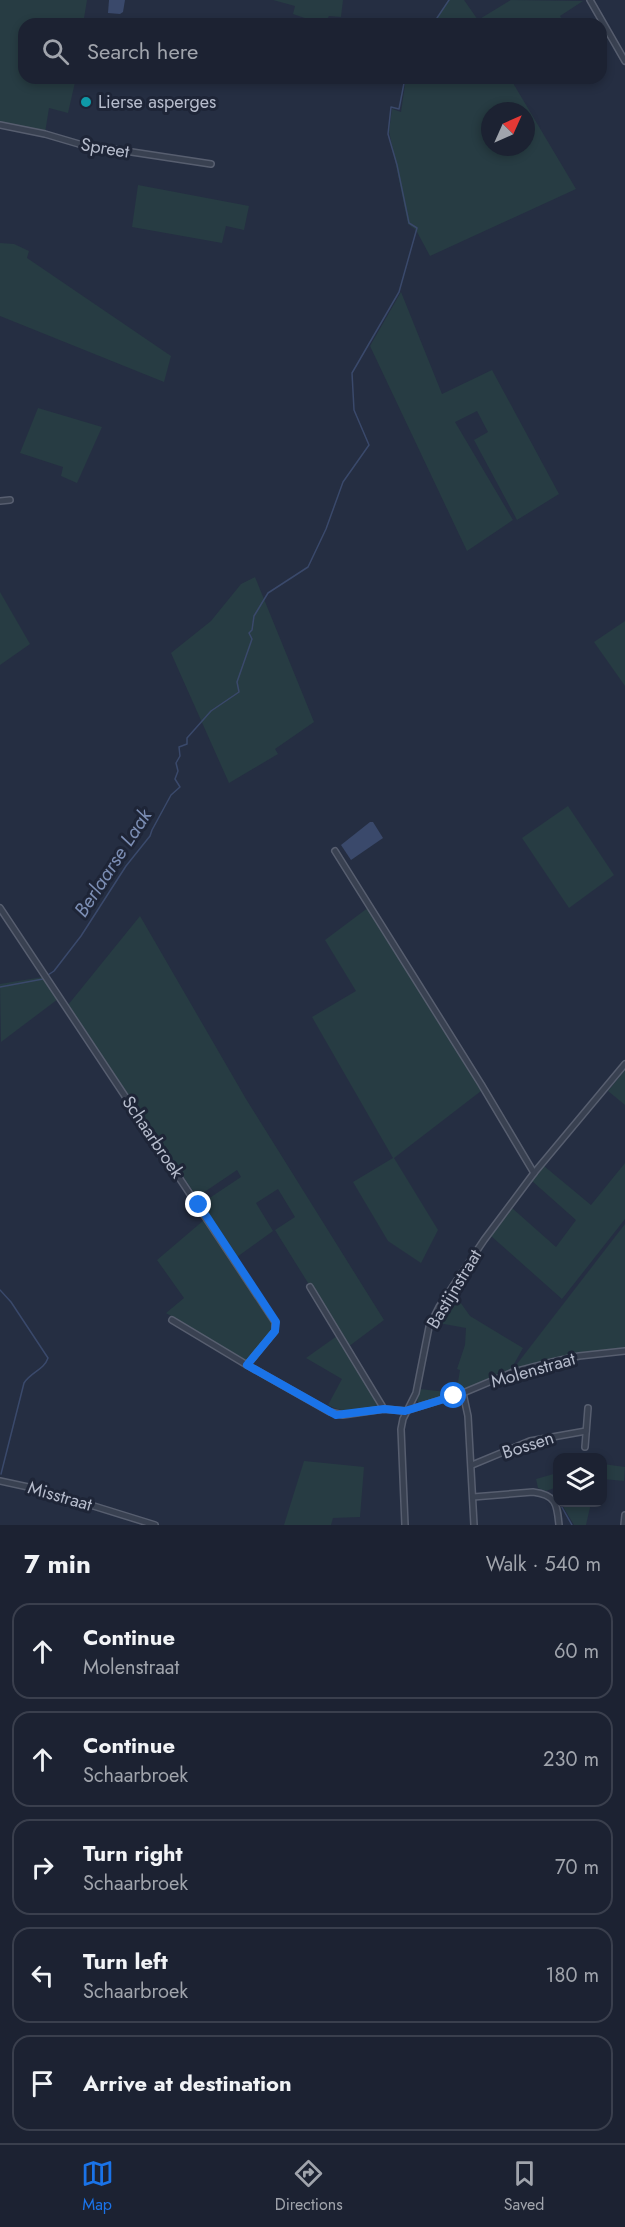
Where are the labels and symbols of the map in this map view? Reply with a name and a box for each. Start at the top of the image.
place label: Lierse asperges [98,89,216,115]
marker: Lierse asperges [79,95,93,109]
north arrow [481,102,535,156]
street label: Spreet [79,131,132,165]
water label: Berlaarse Laak [67,802,160,923]
street label: Schaarbroek [116,1091,190,1184]
route end [185,1191,211,1217]
street label: Bastijnstraat [420,1244,488,1334]
street label: Molenstraat [488,1345,579,1394]
route start [440,1382,466,1408]
street label: Bossen [499,1424,557,1466]
street label: Misstraat [25,1474,96,1518]

